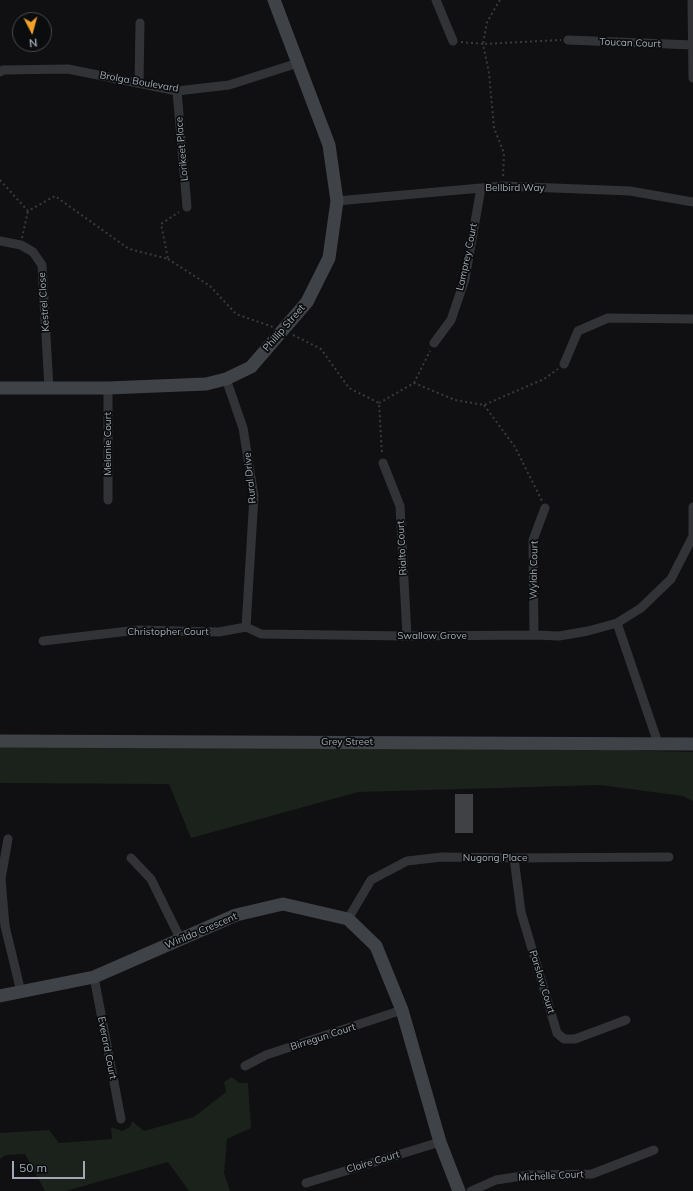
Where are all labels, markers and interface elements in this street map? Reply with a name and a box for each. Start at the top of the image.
north arrow [12,12,52,52]
text: N [28,36,38,50]
street label: Toucan Court [599,36,661,50]
street label: Brolga Boulevard [99,69,179,95]
street label: Lorikeet Place [173,116,191,182]
street label: Bellbird Way [485,182,545,194]
street label: Lamprey Court [454,222,480,292]
street label: Kestrel Close [36,272,52,332]
street label: Phillip Street [260,302,308,354]
street label: Melanie Court [102,412,114,476]
street label: Rural Drive [241,452,259,504]
street label: Rialto Court [395,520,409,576]
street label: Wylah Court [527,541,541,599]
street label: Christopher Court [127,626,209,638]
street label: Swallow Grove [397,630,467,642]
street label: Grey Street [321,736,373,748]
street label: Nugong Place [463,852,527,864]
street label: Wirilda Crescent [163,910,239,952]
street label: Parslow Court [527,949,557,1015]
street label: Everard Court [95,1016,119,1080]
street label: Birregun Court [289,1021,357,1053]
street label: Claire Court [345,1148,401,1176]
scale bar [14,1153,87,1179]
text: 50 m [19,1160,47,1175]
street label: Michelle Court [518,1168,584,1184]

